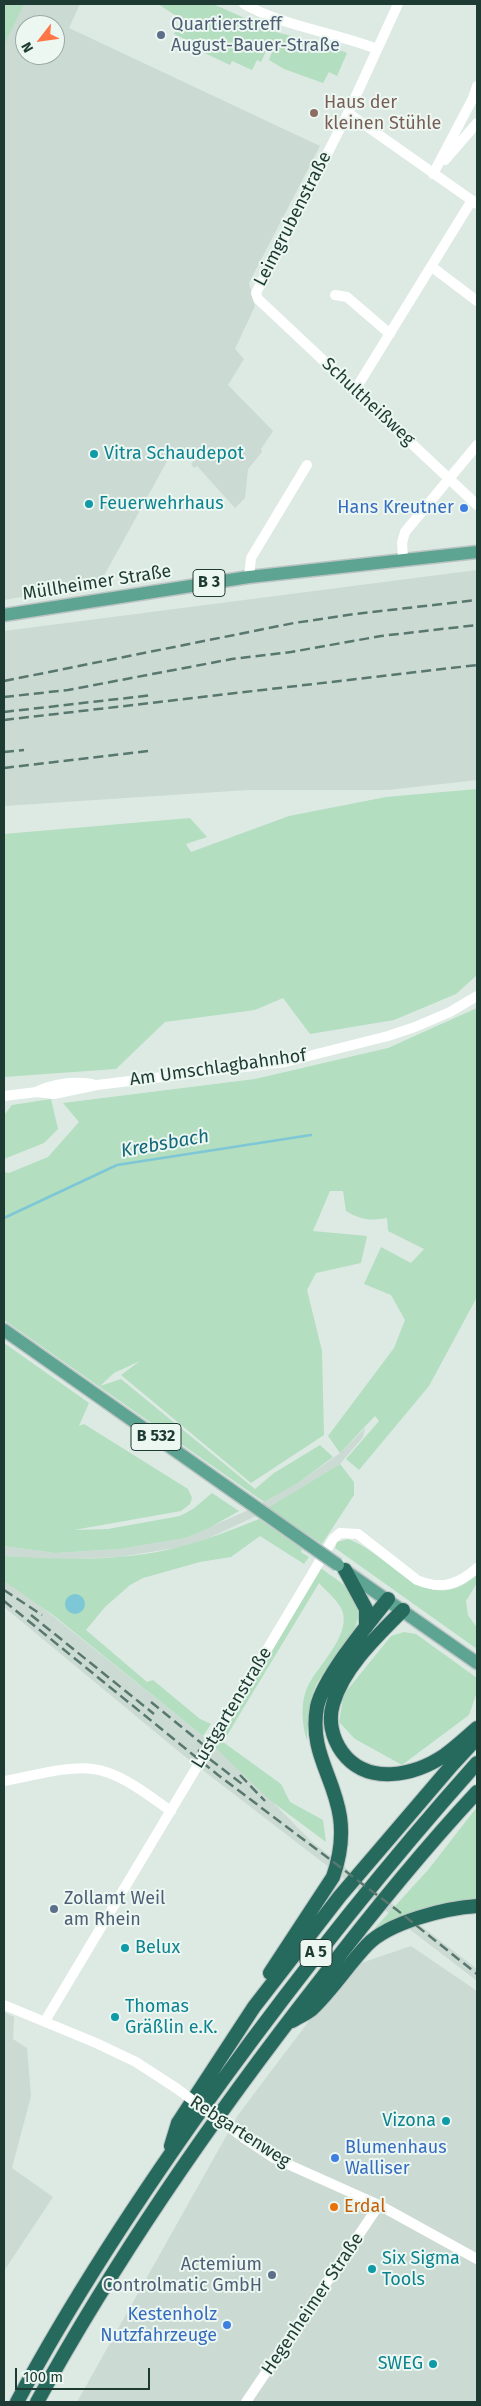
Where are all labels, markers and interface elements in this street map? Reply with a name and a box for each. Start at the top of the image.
place label: Quartierstreff August-Bauer-Straße [171,14,340,56]
north arrow [15,15,65,65]
marker: Quartierstreff August-Bauer-Straße [155,29,167,41]
text: N [18,39,37,56]
place label: Haus der kleinen Stühle [324,92,441,134]
marker: Haus der kleinen Stühle [308,107,320,119]
street label: Leimgrubenstraße [250,148,336,290]
street label: Schultheißweg [317,353,419,451]
place label: Vitra Schaudepot [104,443,244,465]
marker: Vitra Schaudepot [88,448,100,460]
place label: Feuerwehrhaus [99,493,224,515]
place label: Hans Kreutner [337,497,454,519]
marker: Feuerwehrhaus [83,498,95,510]
marker: Hans Kreutner [458,502,470,514]
street label: Müllheimer Straße [21,561,173,605]
road number: B 3 [193,570,225,596]
street label: Am Umschlagbahnhof [128,1045,308,1091]
water label: Krebsbach [119,1125,211,1163]
road number: B 532 [131,1424,181,1450]
street label: Lustgartenstraße [187,1643,277,1773]
place label: Zollamt Weil am Rhein [64,1888,165,1930]
marker: Zollamt Weil am Rhein [48,1903,60,1915]
place label: Belux [135,1937,180,1959]
road number: A 5 [300,1940,332,1966]
marker: Belux [119,1942,131,1954]
place label: Thomas Gräßlin e.K. [125,1996,218,2038]
marker: Thomas Gräßlin e.K. [109,2011,121,2023]
street label: Rebgartenweg [186,2091,294,2173]
place label: Vizona [382,2110,436,2132]
marker: Vizona [440,2115,452,2127]
place label: Blumenhaus Walliser [345,2137,447,2180]
marker: Blumenhaus Walliser [329,2152,341,2164]
place label: Erdal [344,2196,386,2218]
marker: Erdal [328,2201,340,2213]
street label: Hegenheimer Straße [257,2229,369,2379]
place label: Six Sigma Tools [382,2248,460,2290]
place label: Actemium Controlmatic GmbH [103,2254,262,2296]
marker: Six Sigma Tools [366,2263,378,2275]
marker: Actemium Controlmatic GmbH [266,2269,278,2281]
place label: Kestenholz Nutzfahrzeuge [100,2304,217,2346]
marker: Kestenholz Nutzfahrzeuge [221,2319,233,2331]
place label: SWEG [378,2353,423,2375]
scale bar [18,2358,152,2390]
marker: SWEG [427,2358,439,2370]
text: 100 m [23,2368,63,2386]

